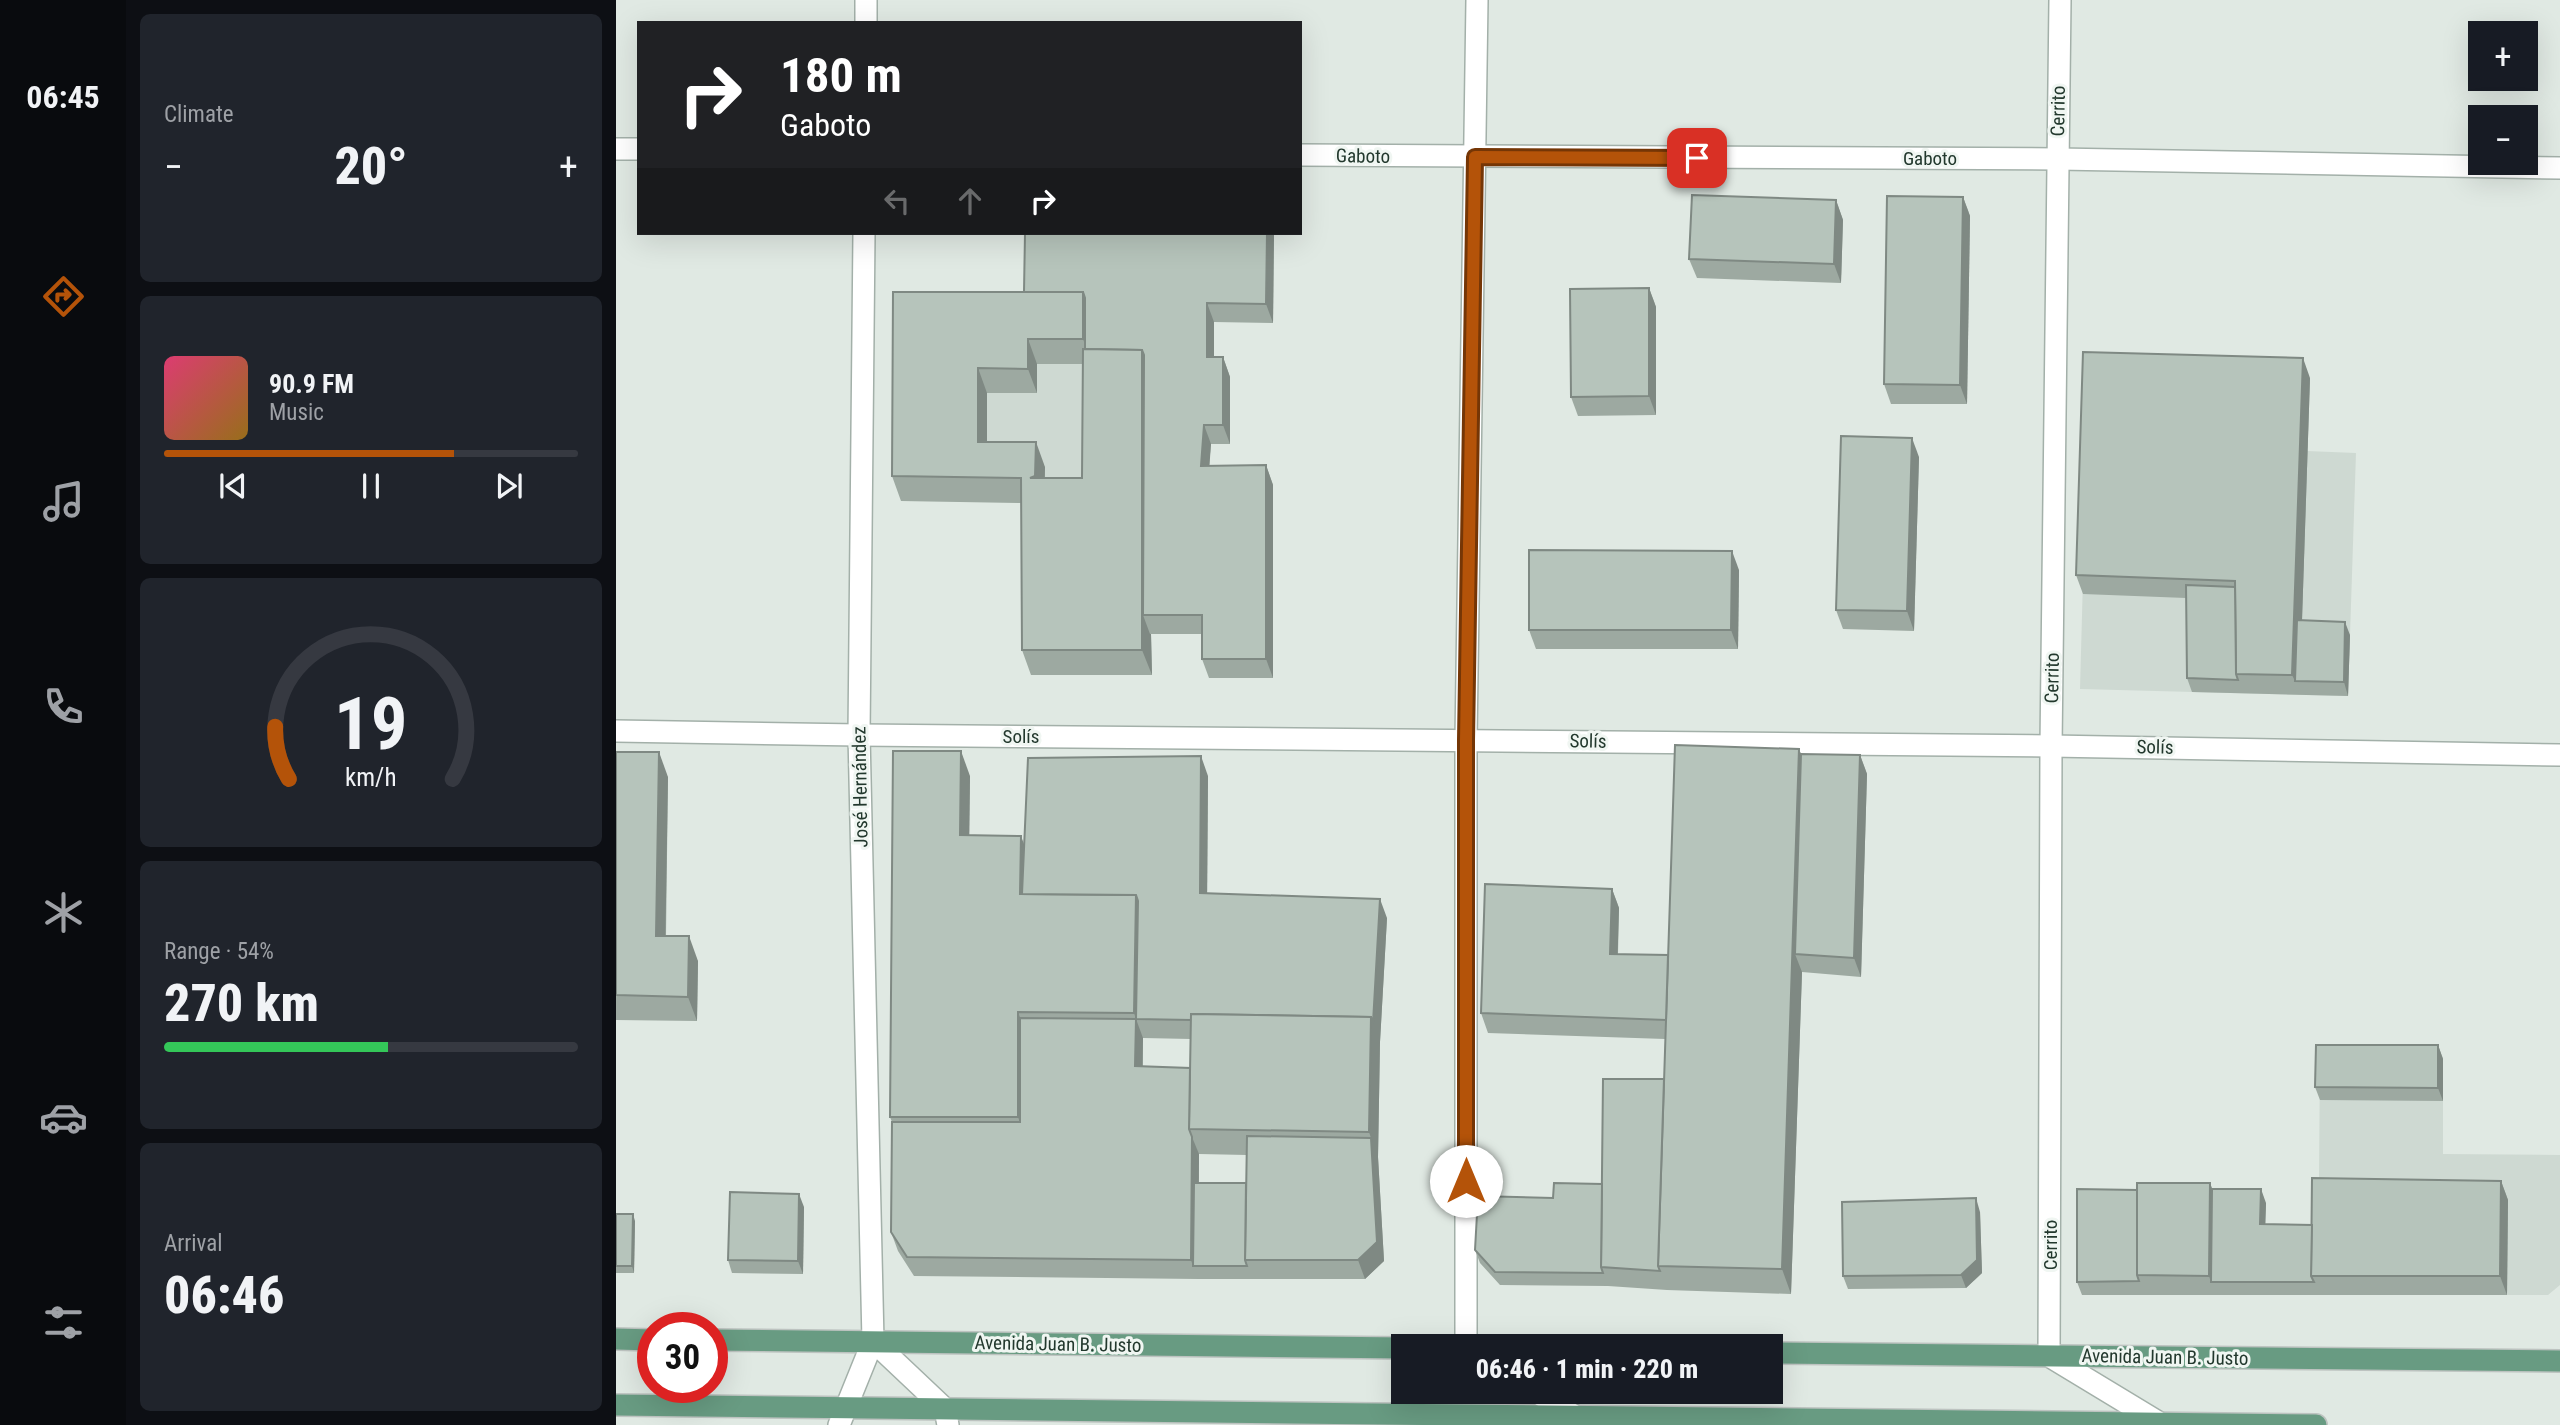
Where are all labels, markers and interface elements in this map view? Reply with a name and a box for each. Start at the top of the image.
map controls [2468,21,2538,175]
button: + [2468,21,2538,91]
text: 180 m [780,47,902,104]
icon: right [665,49,756,140]
text: 06:45 [26,78,100,116]
street label: Cerrito [2046,86,2070,136]
text: Climate [164,101,234,128]
button: − [2468,105,2538,175]
text: Gaboto [780,106,871,144]
pin [1667,128,1727,188]
text: 20° [334,136,408,197]
icon: arrive [1678,139,1716,177]
street label: Gaboto [1336,144,1390,168]
text: − [164,145,183,189]
text: + [559,145,578,189]
street label: Gaboto [1903,147,1957,170]
icon: left [878,182,916,220]
icon: ahead [951,182,989,220]
icon: right [1024,182,1062,220]
icon: directions [39,272,88,321]
text: 90.9 FM [269,369,354,399]
text: Music [269,399,324,426]
icon: previous [214,467,252,505]
icon: pause [352,467,390,505]
icon: next [490,467,528,505]
icon: music [39,477,88,526]
street label: Cerrito [2040,653,2064,703]
text: 19 [334,681,408,767]
icon: phone [39,682,88,731]
street label: Solís [1003,725,1039,748]
street label: José Hernández [847,726,873,848]
street label: Solís [1569,729,1607,753]
street label: Solís [2136,735,2174,759]
text: km/h [345,762,397,791]
icon: climate [39,888,88,937]
text: Range · 54% [164,938,274,965]
text: 270 km [164,973,319,1034]
icon: car [39,1093,88,1142]
position arrow [1429,1144,1503,1218]
street label: Cerrito [2039,1220,2062,1270]
text: Arrival [164,1230,223,1257]
text: 06:46 [164,1265,284,1326]
icon: filters [39,1298,88,1347]
speed limit sign: 30 [637,1312,728,1403]
street label: Avenida Juan B. Justo [974,1331,1142,1357]
street label: Avenida Juan B. Justo [2081,1344,2249,1370]
text: 06:46 · 1 min · 220 m [1476,1354,1698,1384]

